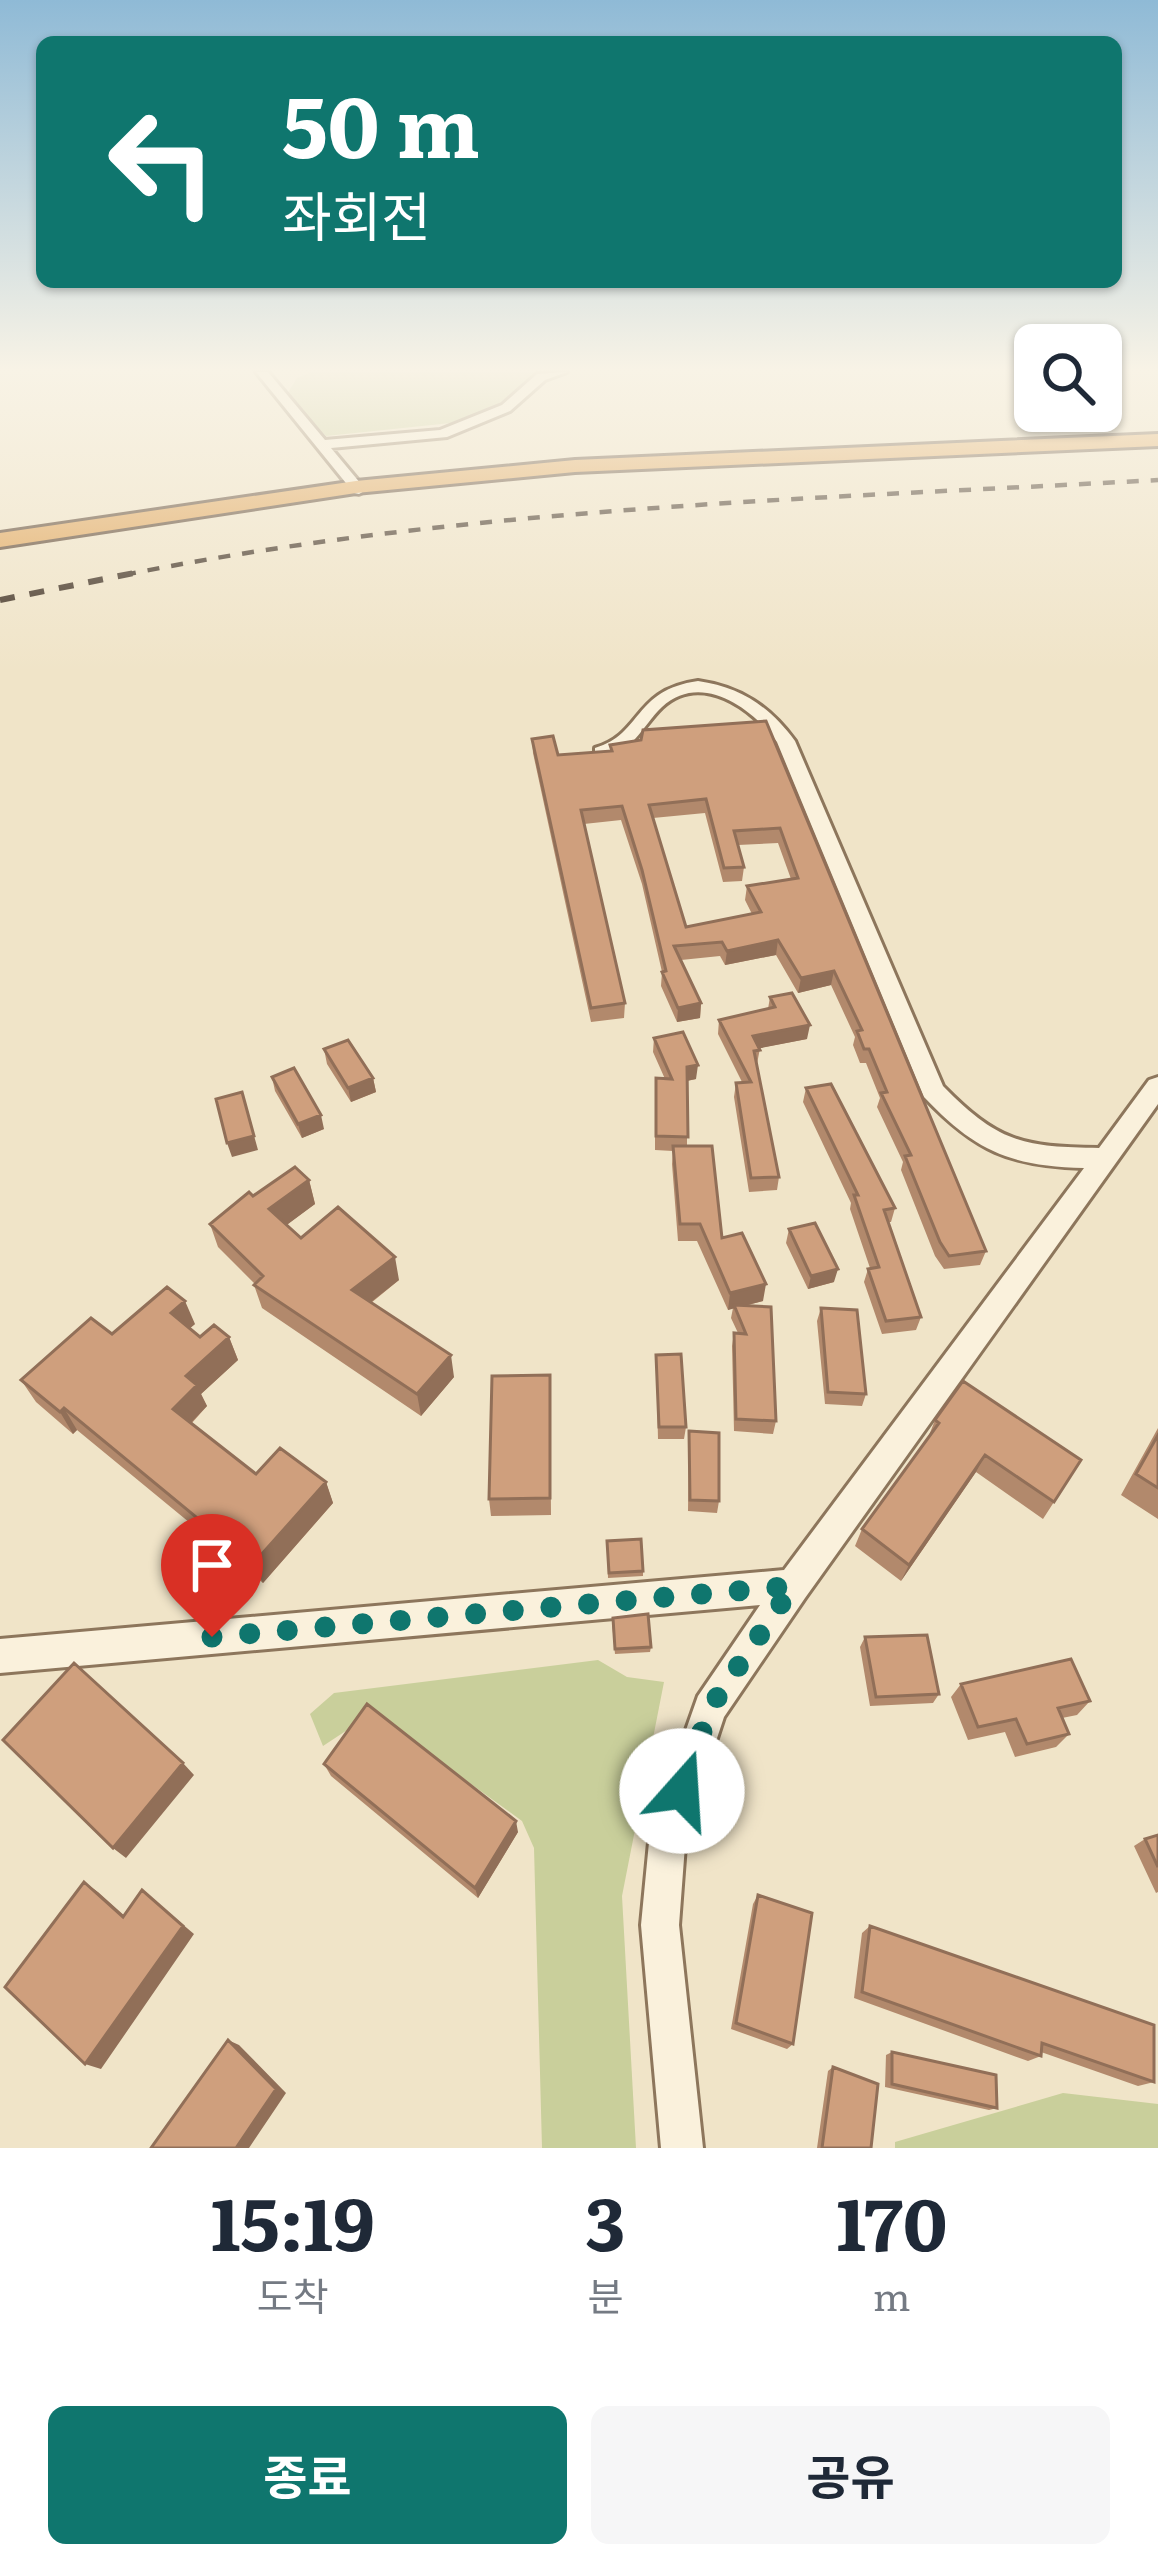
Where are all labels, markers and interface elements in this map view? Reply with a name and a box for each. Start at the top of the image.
text: 50 m [282,59,480,184]
icon: left [84,84,240,240]
text: 좌회전 [282,173,431,254]
map controls [1014,324,1122,432]
button: search [1014,324,1122,432]
pin [161,1514,263,1637]
icon: arrive [179,1532,245,1598]
position arrow [619,1728,745,1854]
text: 15:19 [211,2166,375,2273]
text: 3 [585,2166,626,2273]
text: 170 [836,2166,947,2273]
text: 도착 [257,2265,329,2323]
text: 분 [587,2265,623,2323]
text: m [873,2265,911,2323]
button: 종료 [48,2406,567,2544]
button: 공유 [591,2406,1110,2544]

